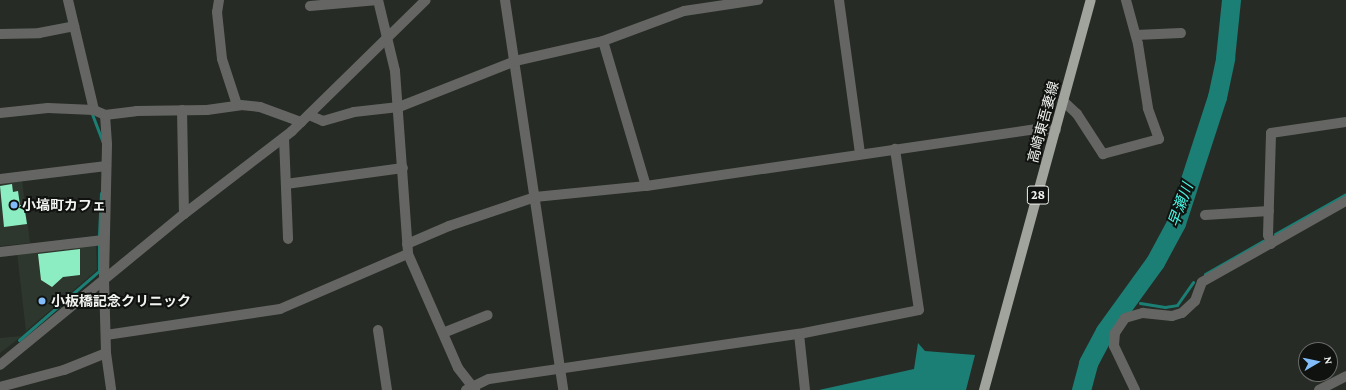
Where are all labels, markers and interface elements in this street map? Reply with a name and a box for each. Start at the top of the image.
street label: 高崎東吾妻線 [1024,79,1062,165]
water label: 早瀬川 [1165,181,1197,229]
road number: 28 [1026,184,1050,206]
place label: 小塙町カフェ [22,197,106,213]
marker: 小塙町カフェ [9,200,19,210]
place label: 小板橋記念クリニック [51,293,191,309]
marker: 小板橋記念クリニック [36,295,48,307]
north arrow [1298,342,1338,382]
text: N [1322,356,1335,365]

